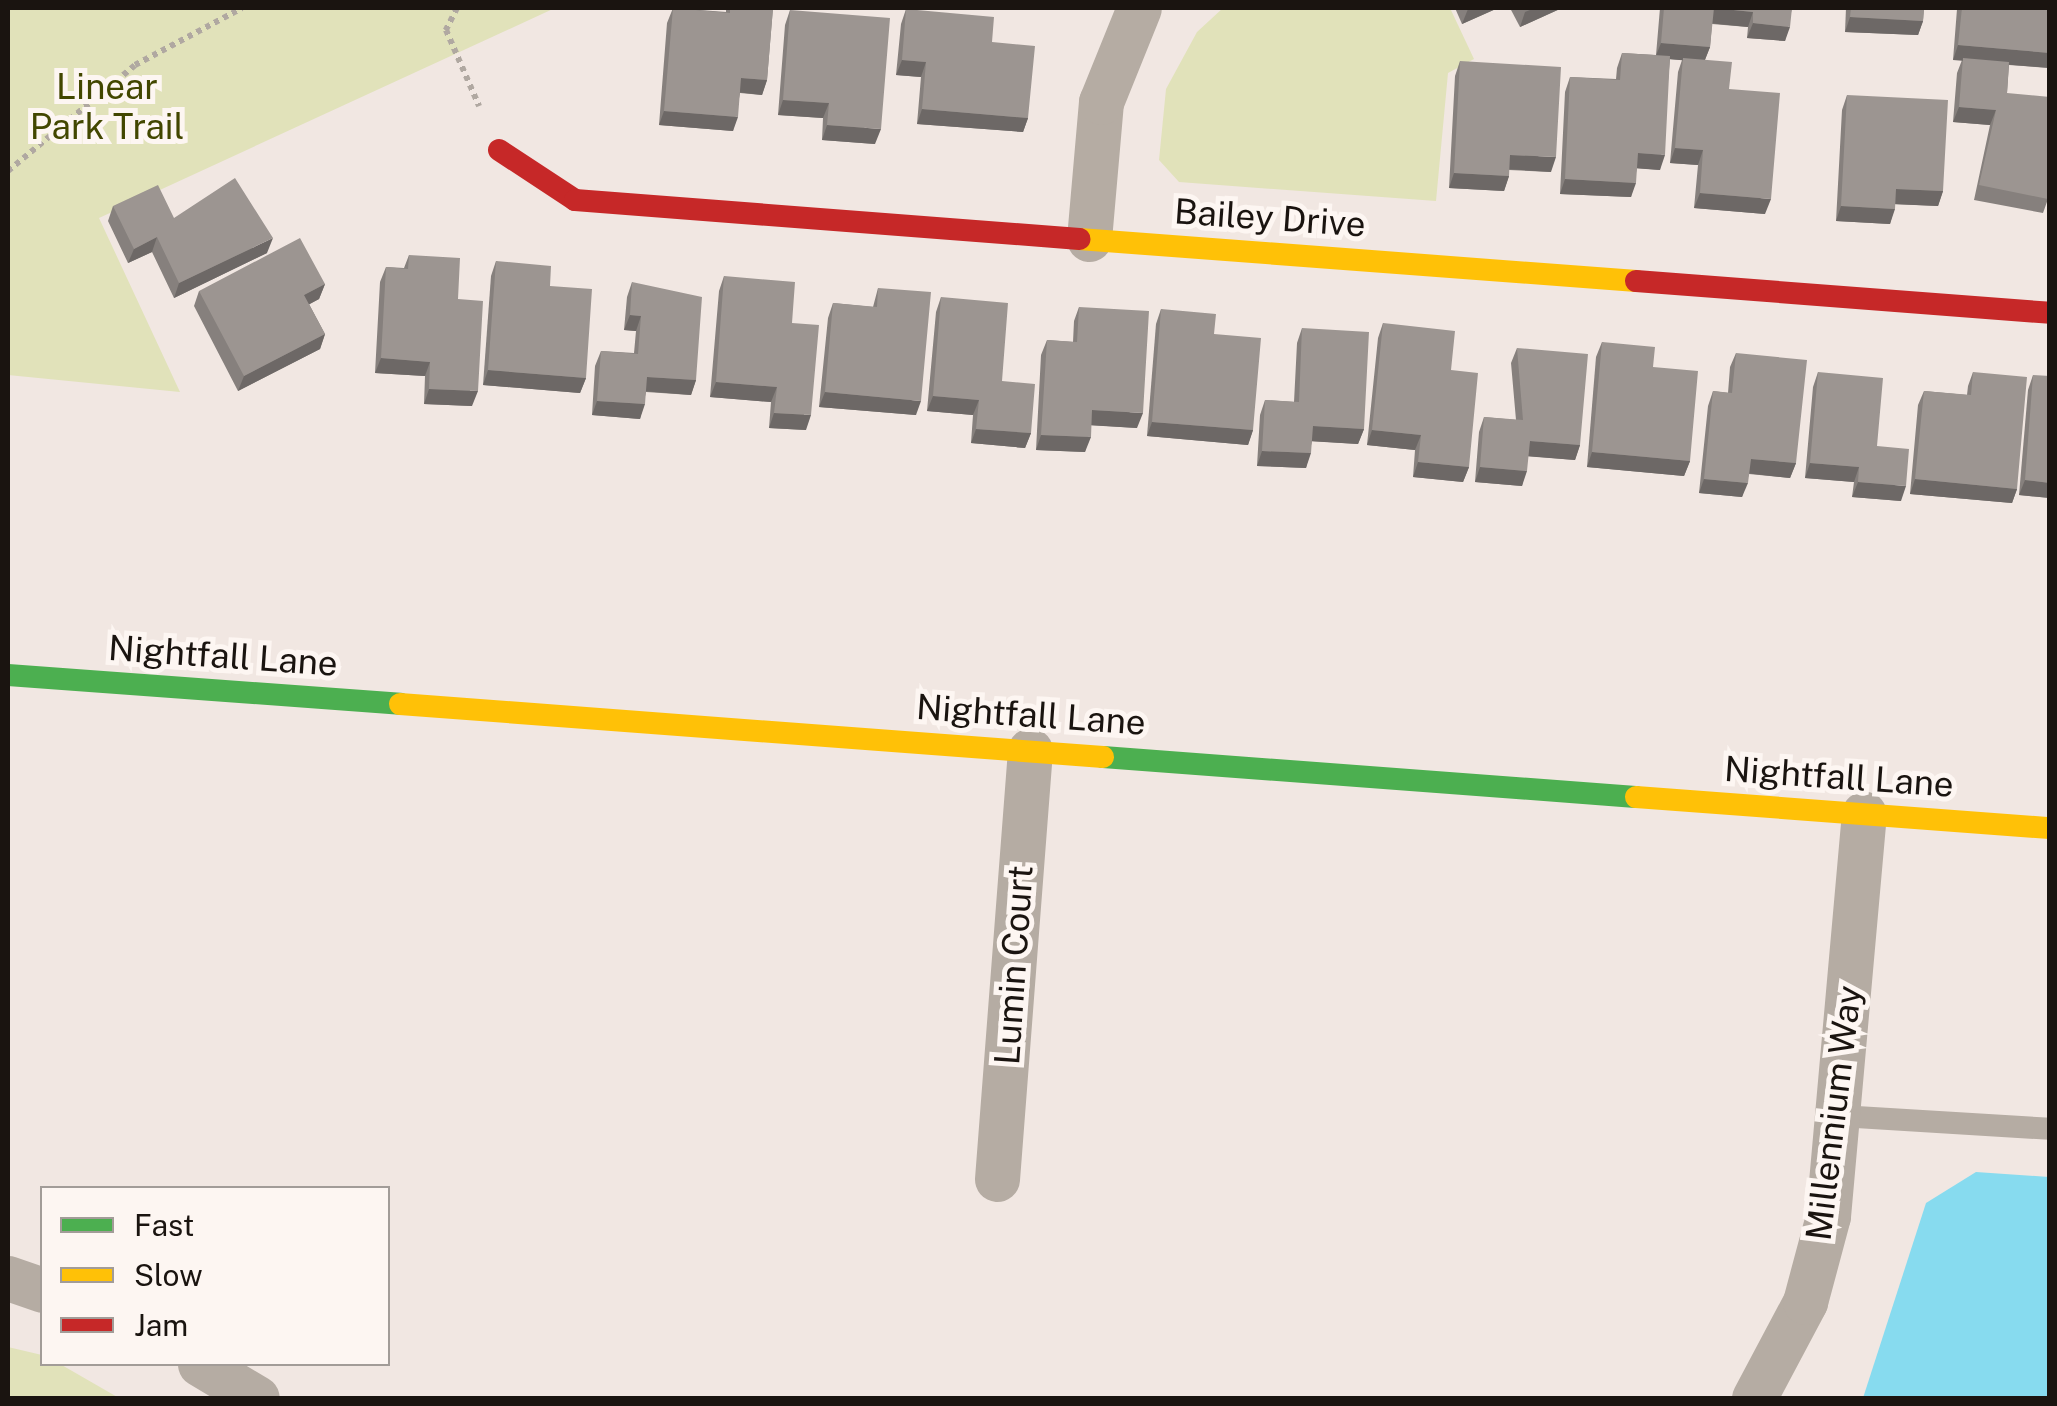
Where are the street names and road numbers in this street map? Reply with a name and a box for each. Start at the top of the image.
street label: Bailey Drive [1173,190,1367,246]
street label: Nightfall Lane [107,627,339,685]
street label: Nightfall Lane [915,686,1147,744]
street label: Nightfall Lane [1723,748,1955,806]
street label: Lumin Court [986,864,1042,1066]
street label: Millennium Way [1797,983,1871,1243]

